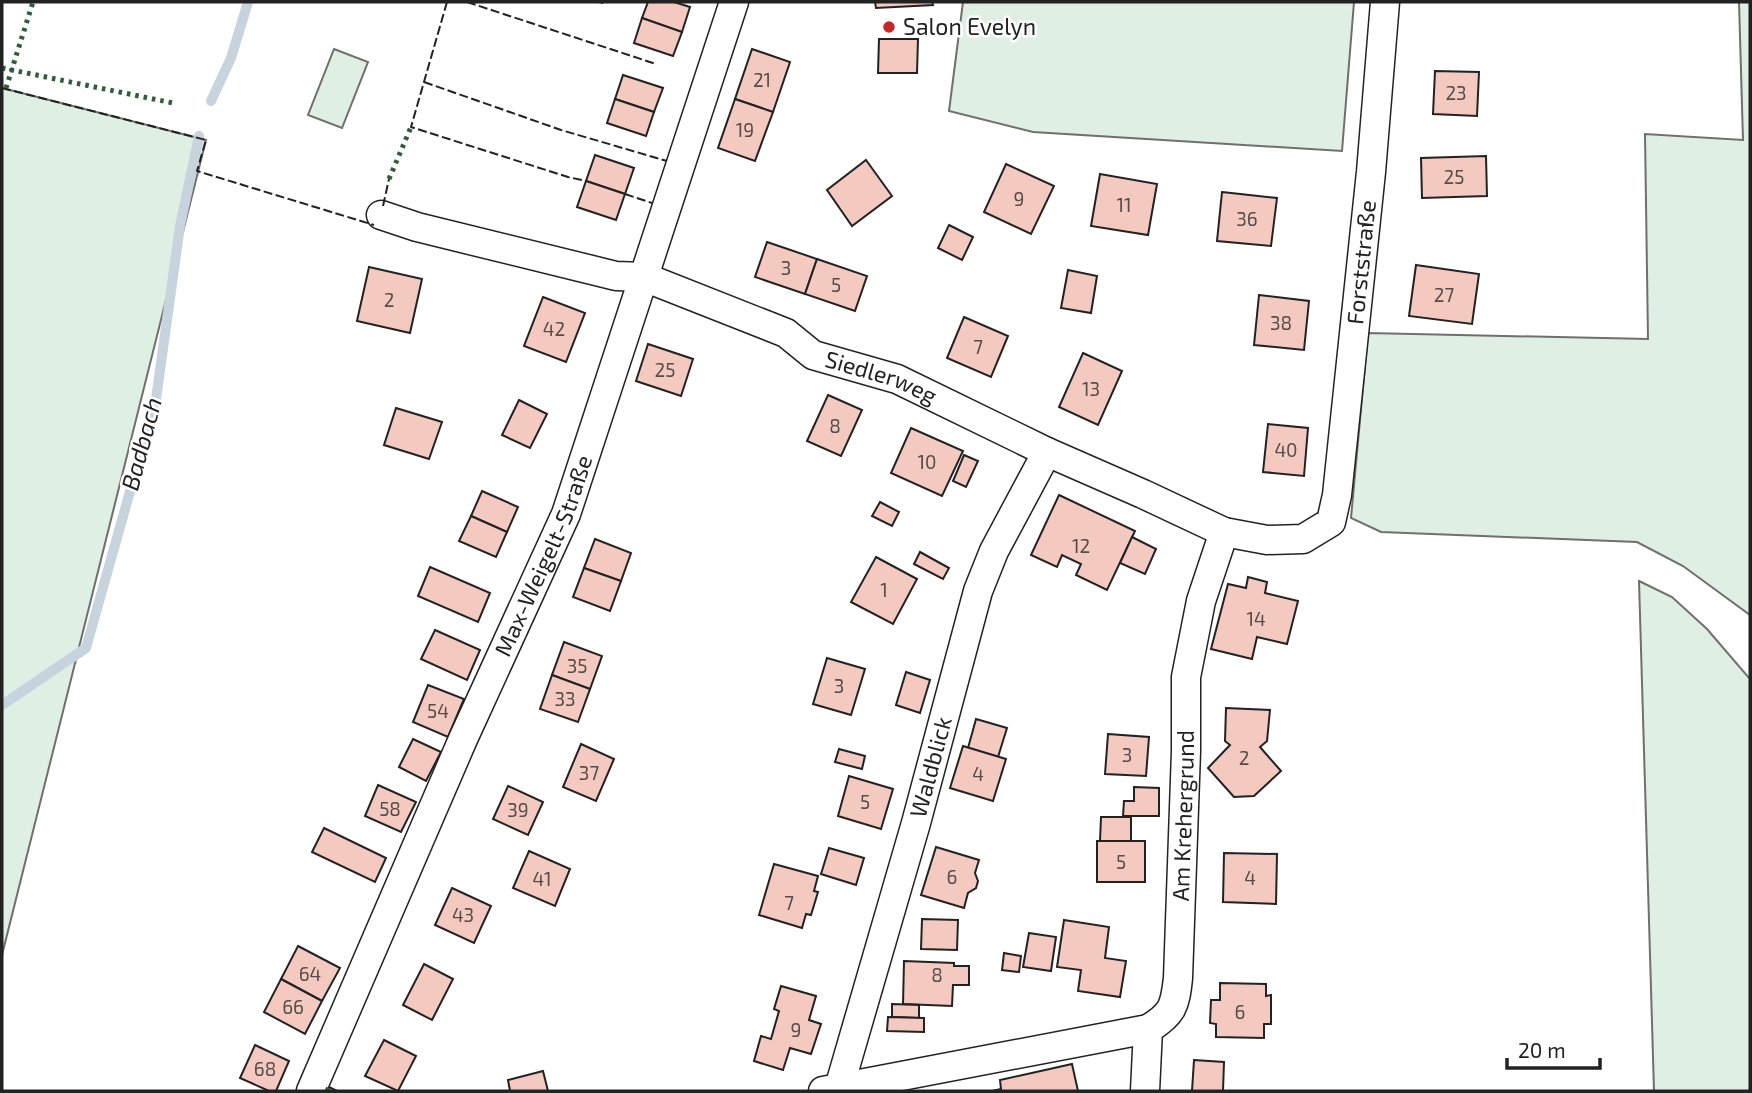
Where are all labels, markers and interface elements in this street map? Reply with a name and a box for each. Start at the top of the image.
place label: Salon Evelyn [903,12,1036,40]
marker: Salon Evelyn [881,19,897,35]
house number: 21 [753,68,771,91]
house number: 23 [1445,81,1467,104]
house number: 19 [736,118,754,141]
house number: 25 [1444,165,1464,188]
house number: 9 [1014,187,1024,210]
house number: 11 [1116,193,1132,216]
street label: Forststraße [1340,199,1381,326]
house number: 36 [1236,207,1258,230]
house number: 3 [781,256,791,279]
house number: 5 [831,273,841,296]
house number: 27 [1434,283,1454,306]
house number: 2 [384,288,394,311]
house number: 38 [1270,311,1292,334]
house number: 42 [543,317,565,340]
house number: 7 [973,335,983,358]
street label: Siedlerweg [822,344,942,409]
house number: 25 [655,358,675,381]
house number: 13 [1082,377,1100,400]
water label: Badbach [114,394,167,493]
house number: 8 [829,414,841,437]
house number: 40 [1274,438,1298,461]
house number: 10 [917,450,937,473]
street label: Max-Weigelt-Straße [488,451,597,660]
house number: 12 [1072,534,1090,557]
house number: 1 [880,578,888,601]
house number: 14 [1246,607,1266,630]
house number: 35 [567,654,587,677]
house number: 3 [834,674,844,697]
house number: 33 [554,687,576,710]
house number: 54 [427,699,449,722]
street label: Waldblick [903,713,957,820]
street label: Am Krehergrund [1166,730,1199,902]
house number: 3 [1122,743,1132,766]
house number: 2 [1239,746,1249,769]
house number: 37 [579,761,599,784]
house number: 4 [972,762,984,785]
house number: 5 [860,790,870,813]
house number: 58 [379,797,401,820]
house number: 39 [507,798,529,821]
house number: 5 [1116,850,1126,873]
house number: 6 [947,865,957,888]
house number: 4 [1244,866,1256,889]
house number: 41 [532,867,552,890]
house number: 7 [784,891,794,914]
house number: 43 [452,903,474,926]
house number: 64 [299,962,321,985]
house number: 8 [931,963,943,986]
house number: 66 [282,995,304,1018]
house number: 6 [1235,1000,1245,1023]
house number: 9 [791,1018,801,1041]
scale bar [1507,1026,1600,1070]
text: 20 m [1518,1037,1566,1062]
house number: 68 [254,1057,276,1080]

